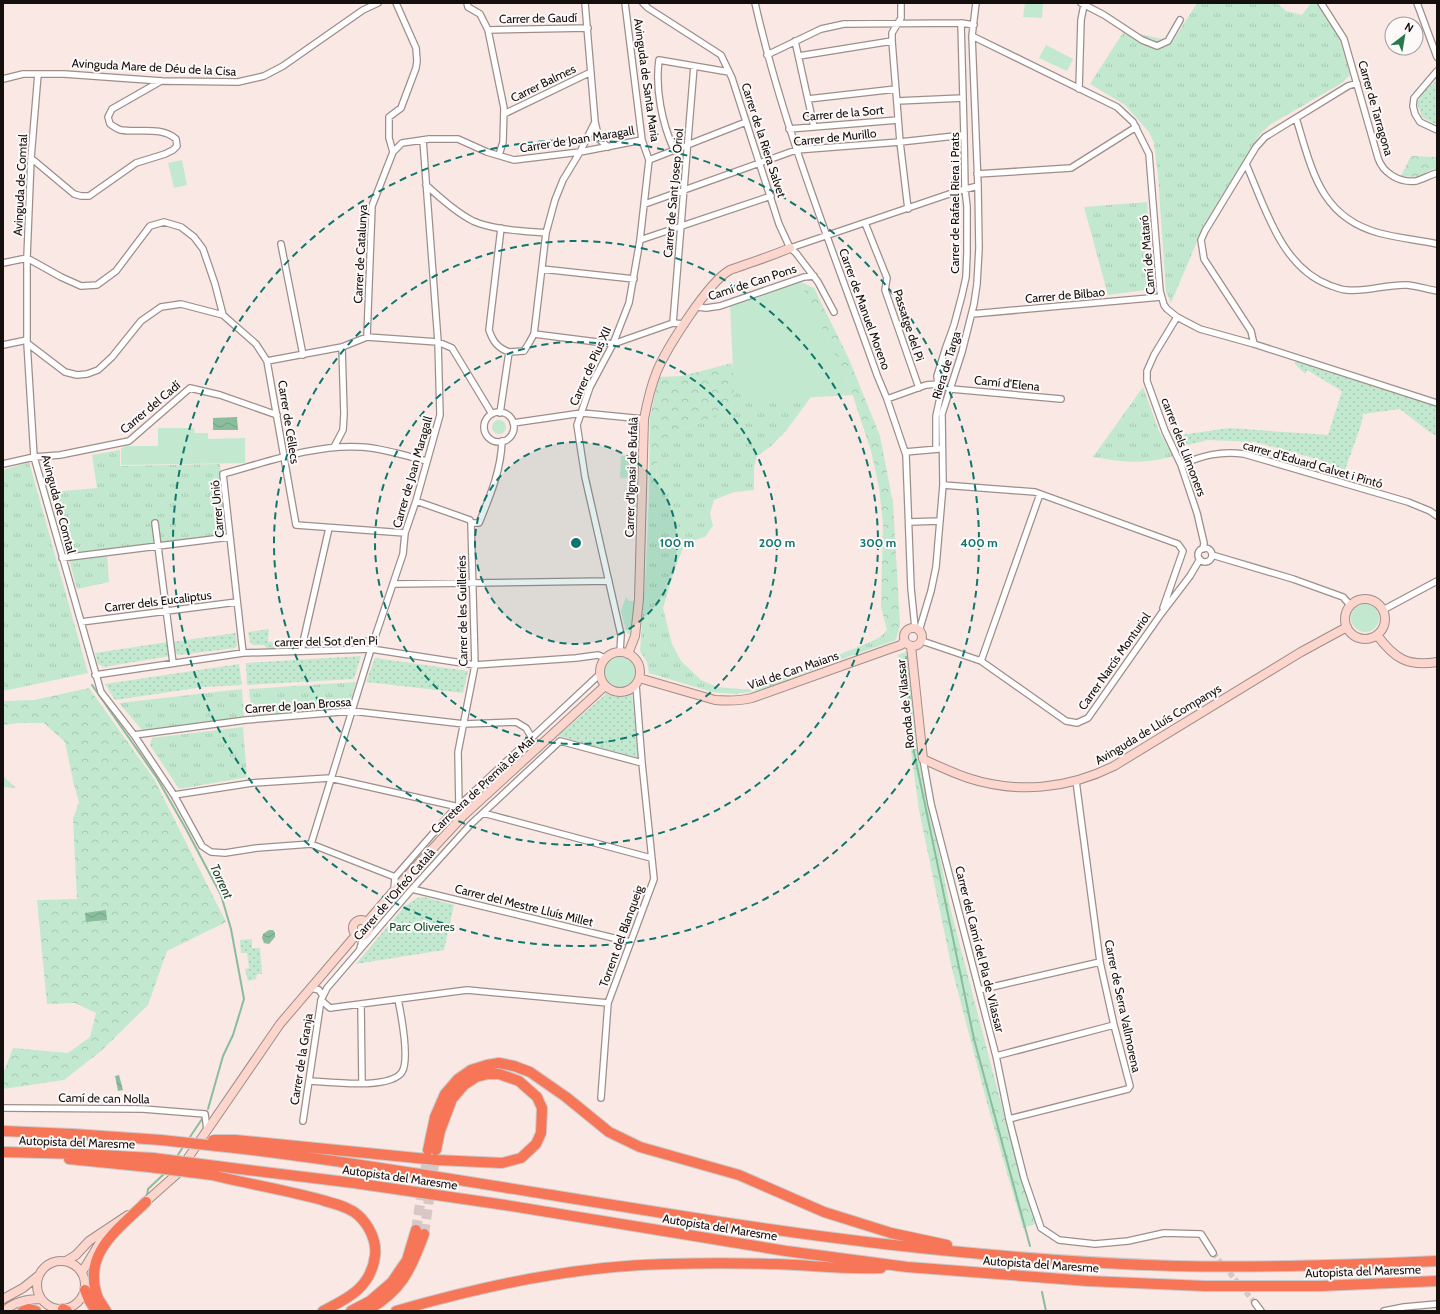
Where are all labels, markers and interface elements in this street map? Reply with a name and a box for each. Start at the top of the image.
street label: Carrer de Gaudí [499,10,578,26]
north arrow [1384,16,1424,56]
street label: Avinguda de Santa Maria [631,17,663,143]
text: N [1402,19,1416,35]
street label: Avinguda Mare de Déu de la Cisa [71,55,237,79]
street label: Carrer de Tarragona [1355,59,1397,158]
street label: Carrer Balmes [508,61,578,105]
street label: Carrer de la Riera Salvet [738,81,790,199]
street label: Carrer de la Sort [802,102,884,124]
street label: Carrer de Joan Maragall [519,123,635,155]
street label: Carrer de Murillo [793,125,878,149]
street label: Carrer de Sant Josep Oriol [660,128,686,258]
street label: Carrer de Rafael Riera i Prats [947,132,962,274]
street label: Avinguda de Comtal [10,134,30,236]
street label: Carrer de Catalunya [350,204,370,304]
street label: Camí de Mataró [1136,214,1158,295]
street label: Carrer de Manuel Moreno [836,246,894,372]
street label: Camí de Can Pons [706,261,798,303]
street label: Carrer de Bilbao [1024,284,1106,306]
street label: Passatge del Pi [890,287,928,363]
street label: Carrer de Pius XII [566,324,614,408]
street label: Riera de Targa [929,329,964,401]
street label: Camí d'Elena [974,372,1041,394]
street label: Carrer del Cadí [117,377,183,437]
street label: Carrer de Céllecs [275,379,303,465]
street label: carrer dels Llimoners [1158,395,1210,499]
street label: Carrer de Joan Maragall [389,414,435,530]
street label: Carrer d'Ignasi de Bufalà [621,416,641,538]
street label: carrer d'Eduard Calvet i Pintó [1241,437,1385,491]
street label: Avinguda de Comtal [39,453,79,555]
street label: Carrer Unió [207,479,227,538]
text: 100 m [660,535,694,550]
text: 200 m [759,535,795,550]
text: 300 m [860,535,896,550]
text: 400 m [960,535,998,550]
centre of rings [569,536,583,550]
street label: Carrer de les Guilleries [454,555,470,667]
street label: Carrer dels Eucaliptus [104,587,212,615]
street label: Carrer Narcís Monturiol [1075,609,1153,713]
street label: carrer del Sot d'en Pi [274,633,378,649]
street label: Vial de Can Maians [746,647,840,693]
street label: Ronda de Vilassar [893,659,917,749]
street label: Avinguda de Lluís Companys [1092,680,1224,768]
street label: Carrer de Joan Brossa [244,694,352,716]
street label: Carretera de Premià de Mar [428,732,538,836]
street label: Carrer de l'Orfeó Català [350,845,438,943]
water label: Torrent [207,861,237,902]
street label: Carrer del Camí del Pla de Vilassar [952,864,1008,1034]
street label: Carrer del Mestre Lluís Millet [453,881,595,929]
street label: Torrent del Blanqueig [596,882,647,989]
park label: Parc Oliveres [389,919,455,934]
street label: Carrer de Serra Vallmorena [1102,938,1144,1074]
street label: Carrer de la Granja [286,1012,316,1106]
street label: Camí de can Nolla [58,1090,150,1106]
street label: Autopista del Maresme [19,1132,135,1152]
street label: Autopista del Maresme [342,1161,458,1193]
street label: Autopista del Maresme [662,1211,778,1243]
street label: Autopista del Maresme [983,1252,1099,1276]
street label: Autopista del Maresme [1305,1261,1421,1281]

